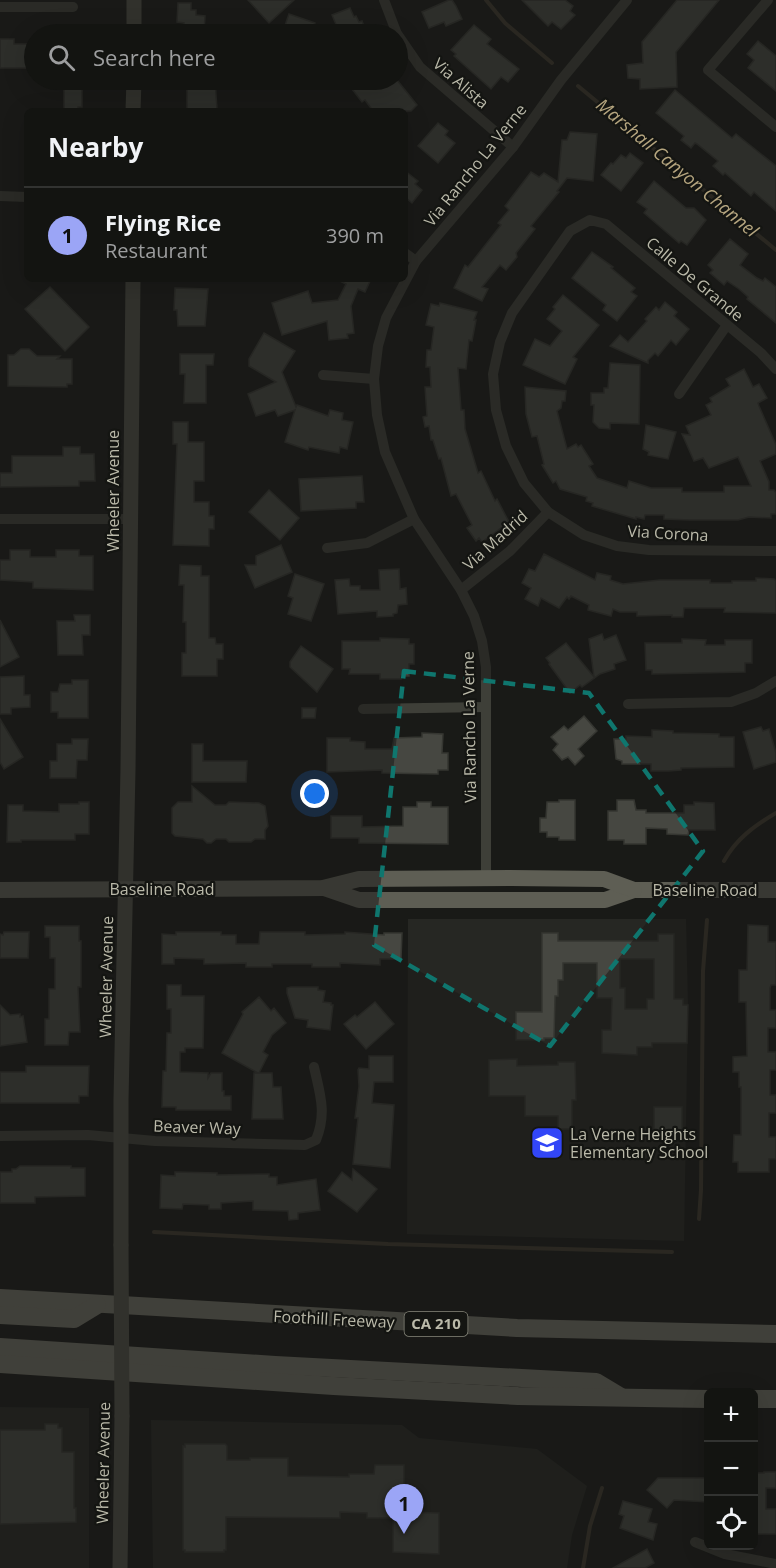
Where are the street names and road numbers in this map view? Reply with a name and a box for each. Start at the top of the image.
street label: Via Alista [428,53,494,113]
street label: Via Rancho La Verne [419,99,531,231]
street label: Calle De Grande [642,232,748,326]
street label: Wheeler Avenue [102,430,124,552]
street label: Via Madrid [458,505,532,575]
street label: Via Corona [627,520,709,546]
street label: Via Rancho La Verne [457,651,481,803]
street label: Baseline Road [109,878,215,900]
street label: Baseline Road [652,879,758,901]
street label: Wheeler Avenue [94,916,118,1038]
street label: Beaver Way [153,1114,242,1140]
street label: Foothill Freeway [273,1305,396,1333]
road number: CA 210 [404,1312,468,1336]
street label: Wheeler Avenue [91,1402,115,1524]

